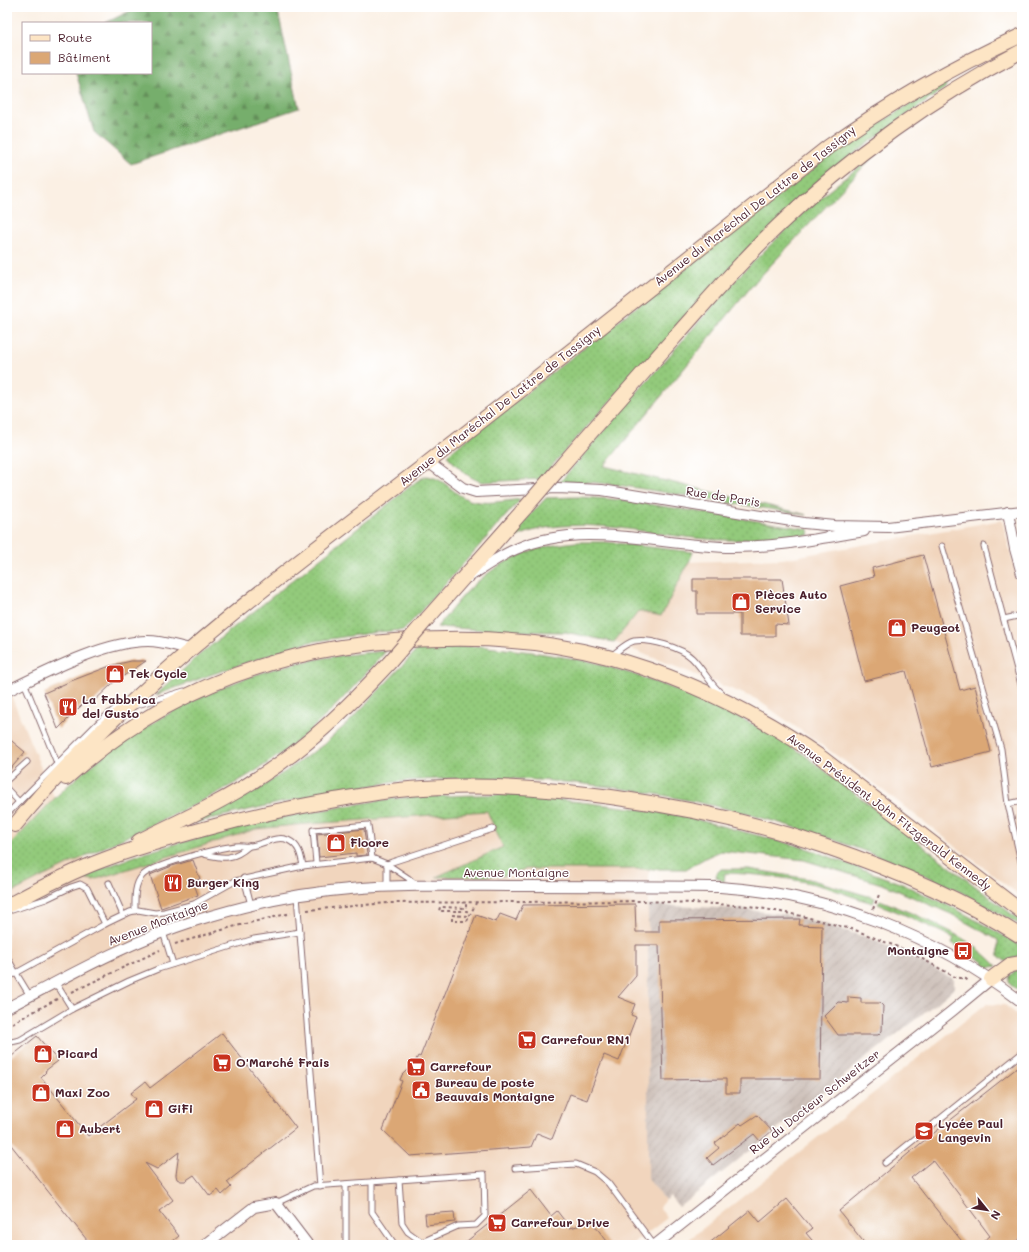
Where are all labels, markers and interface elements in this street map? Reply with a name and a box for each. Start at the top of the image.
legend [22,22,152,74]
text: Route [58,29,92,45]
text: Bâtiment [58,49,111,65]
street label: Avenue du Maréchal De Lattre de Tassigny [650,122,858,289]
street label: Avenue du Maréchal De Lattre de Tassigny [395,322,603,489]
street label: Rue de Paris [685,482,761,510]
place label: Pièces Auto Service [755,586,827,616]
shop icon: Pièces Auto Service [730,591,752,613]
shop icon: Peugeot [886,617,908,639]
place label: Peugeot [911,619,960,635]
shop icon: Tek Cycle [104,663,126,685]
place label: Tek Cycle [129,665,187,681]
place label: La Fabbrica del Gusto [82,691,156,721]
restaurant icon: La Fabbrica del Gusto [57,696,79,718]
street label: Avenue Président John Fitzgerald Kennedy [784,729,995,893]
shop icon: Floore [325,832,347,854]
place label: Floore [350,834,389,850]
street label: Avenue Montaigne [463,864,569,880]
restaurant icon: Burger King [162,872,184,894]
place label: Burger King [187,874,259,890]
street label: Avenue Montaigne [105,896,210,949]
bus stop icon: Montaigne [952,940,974,962]
place label: Montaigne [887,942,949,958]
supermarket icon: Carrefour RN1 [516,1029,538,1051]
place label: Carrefour RN1 [541,1031,630,1047]
shop icon: Picard [32,1043,54,1065]
place label: Picard [57,1045,98,1061]
street label: Rue du Docteur Schweitzer [746,1045,883,1157]
supermarket icon: O'Marché Frais [211,1052,233,1074]
place label: O'Marché Frais [236,1054,329,1070]
supermarket icon: Carrefour [405,1056,427,1078]
place label: Carrefour [430,1058,491,1074]
place label: Bureau de poste Beauvais Montaigne [435,1074,555,1104]
public building icon: Bureau de poste Beauvais Montaigne [410,1079,432,1101]
shop icon: Maxi Zoo [30,1082,52,1104]
place label: Maxi Zoo [55,1084,110,1100]
shop icon: GiFi [143,1098,165,1120]
place label: GiFi [168,1100,193,1116]
place label: Lycée Paul Langevin [938,1115,1003,1145]
shop icon: Aubert [54,1118,76,1140]
place label: Aubert [79,1120,121,1136]
school or university icon: Lycée Paul Langevin [913,1120,935,1142]
north arrow [967,1190,1007,1230]
text: N [988,1208,1005,1223]
supermarket icon: Carrefour Drive [486,1212,508,1234]
place label: Carrefour Drive [511,1214,609,1230]

